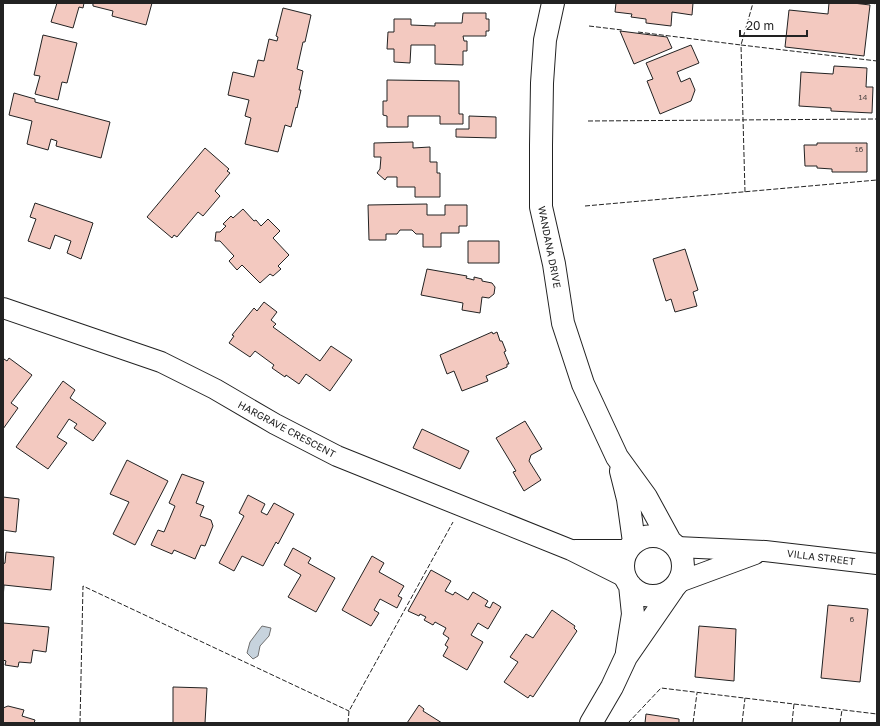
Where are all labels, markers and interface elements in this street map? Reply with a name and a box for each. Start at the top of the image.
scale bar [740,12,807,38]
text: 20 m [746,18,774,33]
house number: 14 [859,92,867,102]
house number: 16 [855,144,864,154]
street label: WANDANA DRIVE [536,205,564,289]
street label: HARGRAVE CRESCENT [236,398,338,460]
street label: VILLA STREET [786,547,856,567]
house number: 6 [850,614,855,624]

